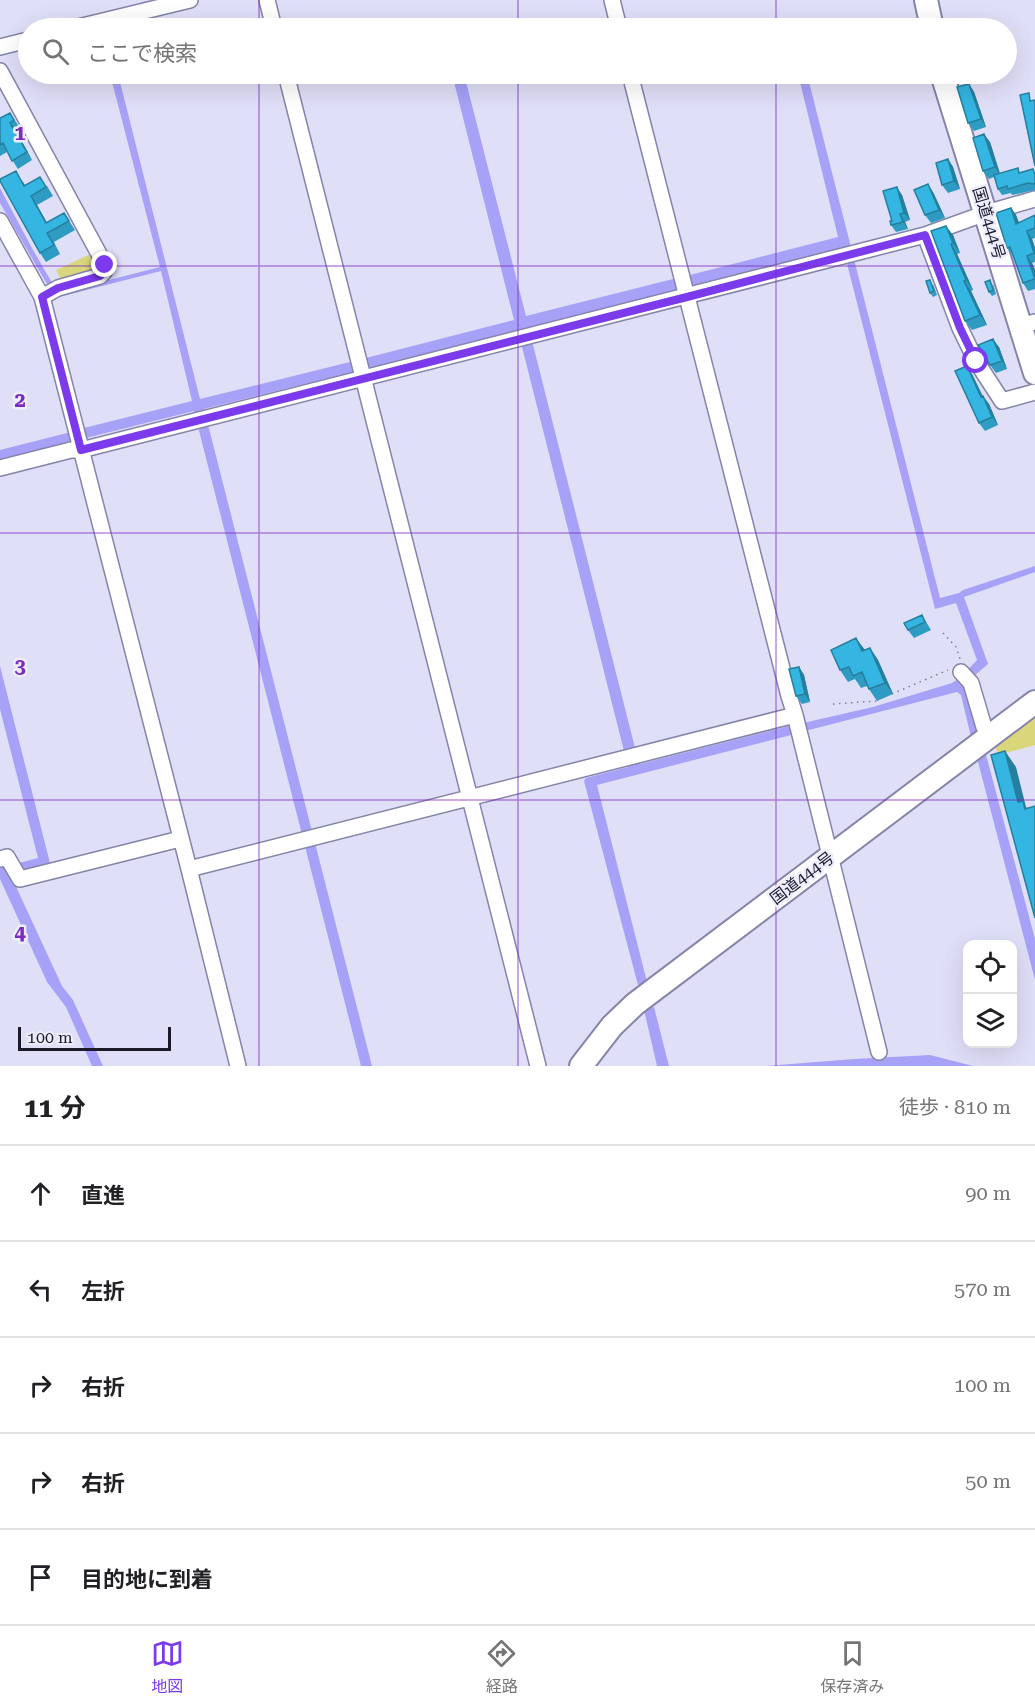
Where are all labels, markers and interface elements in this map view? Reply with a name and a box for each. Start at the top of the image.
search box [18,18,1017,84]
icon: search [39,35,72,68]
text: ここで検索 [87,41,197,66]
text: 1 [14,121,26,145]
street label: 国道444号 [969,184,1009,262]
route end [91,251,117,277]
route start [962,347,988,373]
text: 2 [14,388,26,412]
text: 3 [14,654,26,678]
street label: 国道444号 [766,848,838,908]
text: 4 [14,921,26,945]
map controls [963,940,1017,1048]
button: locate [963,940,1017,994]
button: layers [963,994,1017,1048]
scale bar [18,1024,171,1052]
text: 100 m [27,1028,73,1047]
text: 11 分 [24,1093,86,1123]
text: 徒歩 · 810 m [899,1095,1011,1119]
icon: ahead [24,1177,57,1210]
text: 90 m [965,1181,1011,1205]
text: 直進 [81,1183,125,1208]
icon: left [24,1273,57,1306]
text: 570 m [954,1277,1011,1301]
text: 左折 [81,1279,125,1304]
icon: right [24,1369,57,1402]
text: 100 m [954,1373,1011,1397]
text: 右折 [81,1375,125,1400]
icon: right [24,1465,57,1498]
text: 50 m [965,1469,1011,1493]
text: 右折 [81,1471,125,1496]
icon: arrive [24,1561,57,1594]
text: 目的地に到着 [81,1567,213,1592]
tab: 地図 [151,1637,184,1697]
tab: 経路 [485,1637,518,1697]
tab: 保存済み [820,1637,884,1697]

